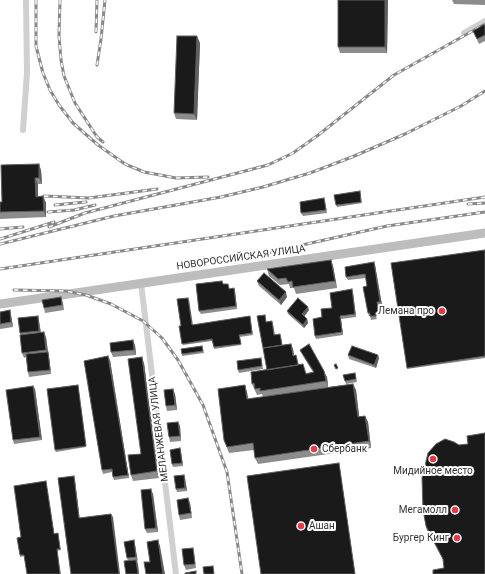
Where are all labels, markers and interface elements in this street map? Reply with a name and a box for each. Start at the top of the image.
street label: НОВОРОССИЙСКАЯ УЛИЦА [176,243,306,273]
place label: Лемана про [378,305,434,317]
marker: Лемана про [437,306,447,316]
street label: МЕЛАНЖЕВАЯ УЛИЦА [147,376,171,482]
place label: Сбербанк [322,443,367,455]
marker: Сбербанк [309,444,319,454]
marker: Мидийное место [428,454,438,464]
place label: Мидийное место [393,465,473,477]
place label: Мегамолл [399,504,447,516]
marker: Мегамолл [450,505,460,515]
place label: Ашан [309,520,335,532]
marker: Ашан [296,521,306,531]
place label: Бургер Кинг [393,532,449,544]
marker: Бургер Кинг [452,533,462,543]

